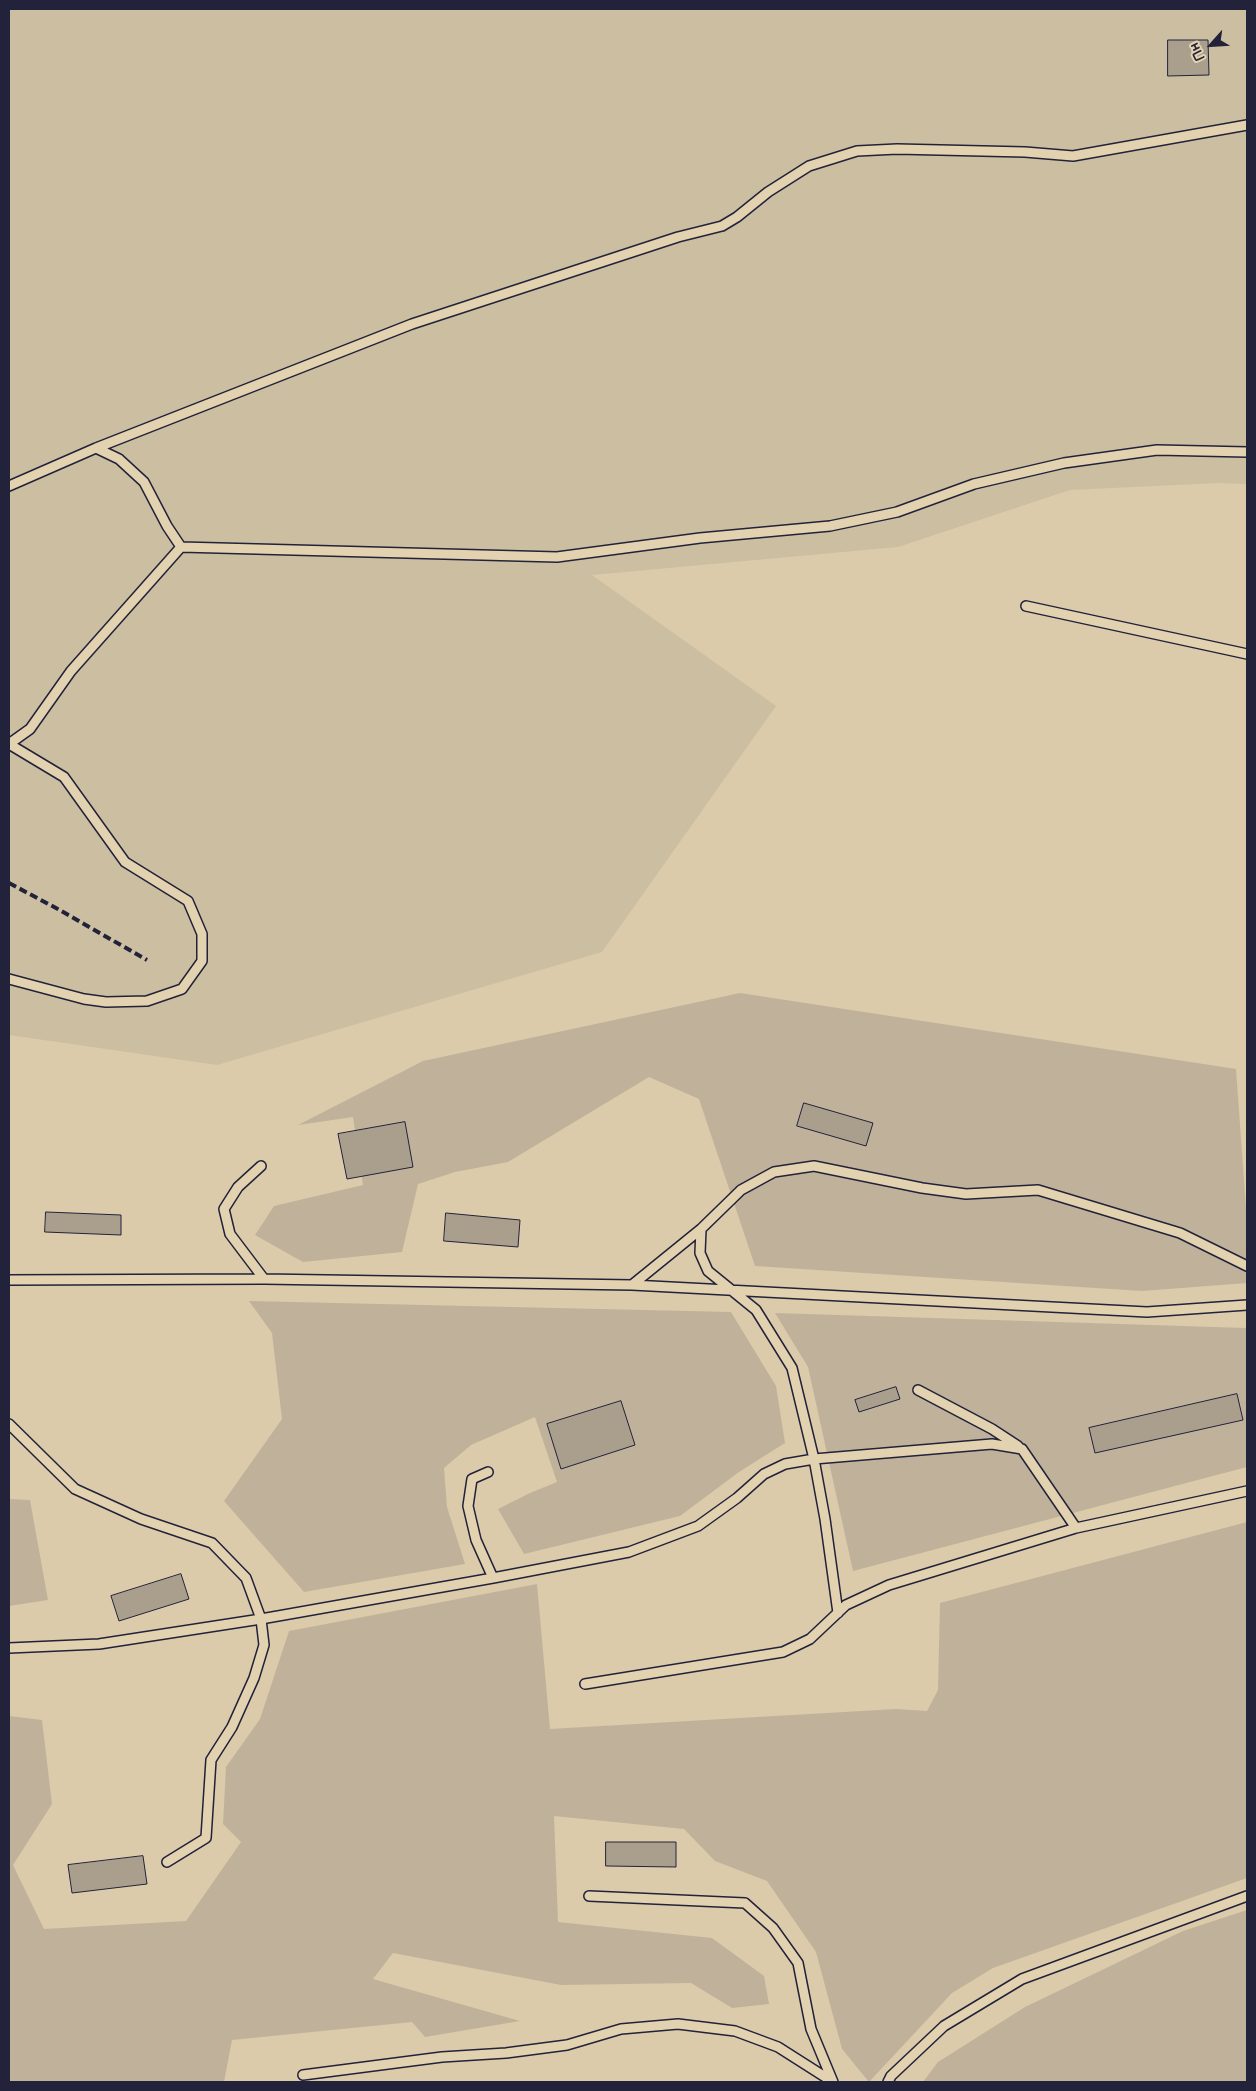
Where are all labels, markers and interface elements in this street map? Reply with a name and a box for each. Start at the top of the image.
north arrow [1186,20,1236,70]
text: Пн [1185,40,1209,64]

